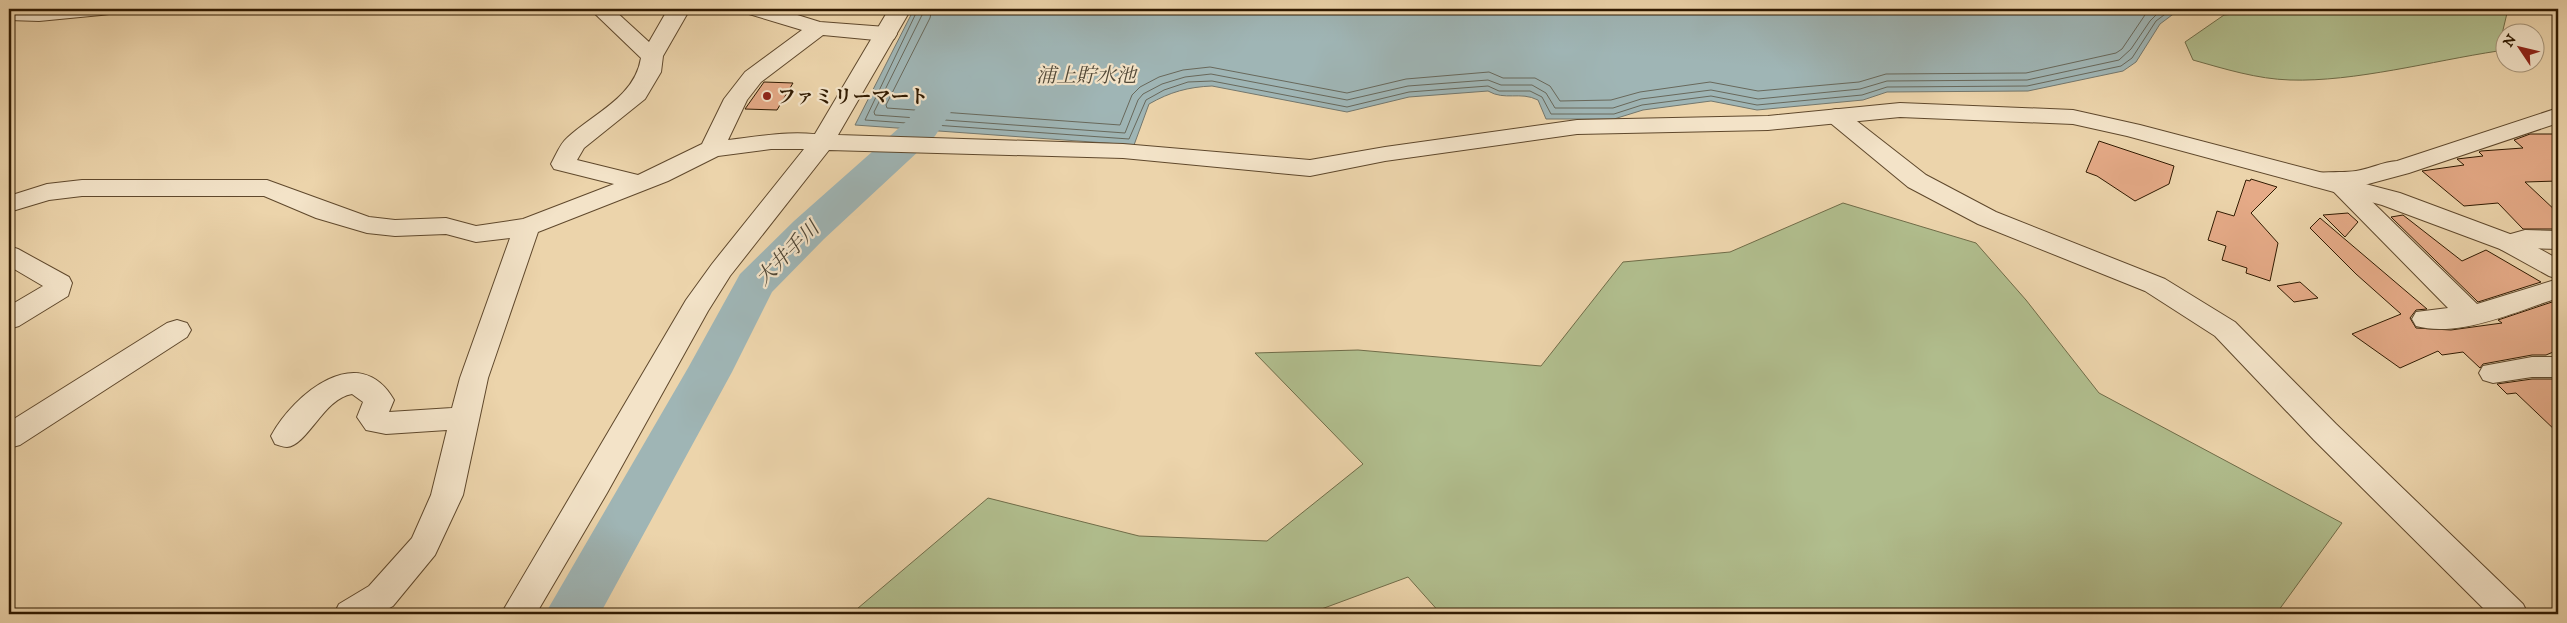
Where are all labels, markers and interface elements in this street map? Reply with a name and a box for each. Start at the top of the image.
north arrow [2494,22,2544,72]
text: N [2499,31,2521,51]
water label: 浦上貯水池 [1036,64,1138,89]
place label: ファミリーマート [777,86,929,109]
marker: ファミリーマート [761,90,773,102]
water label: 大井手川 [751,216,827,291]

